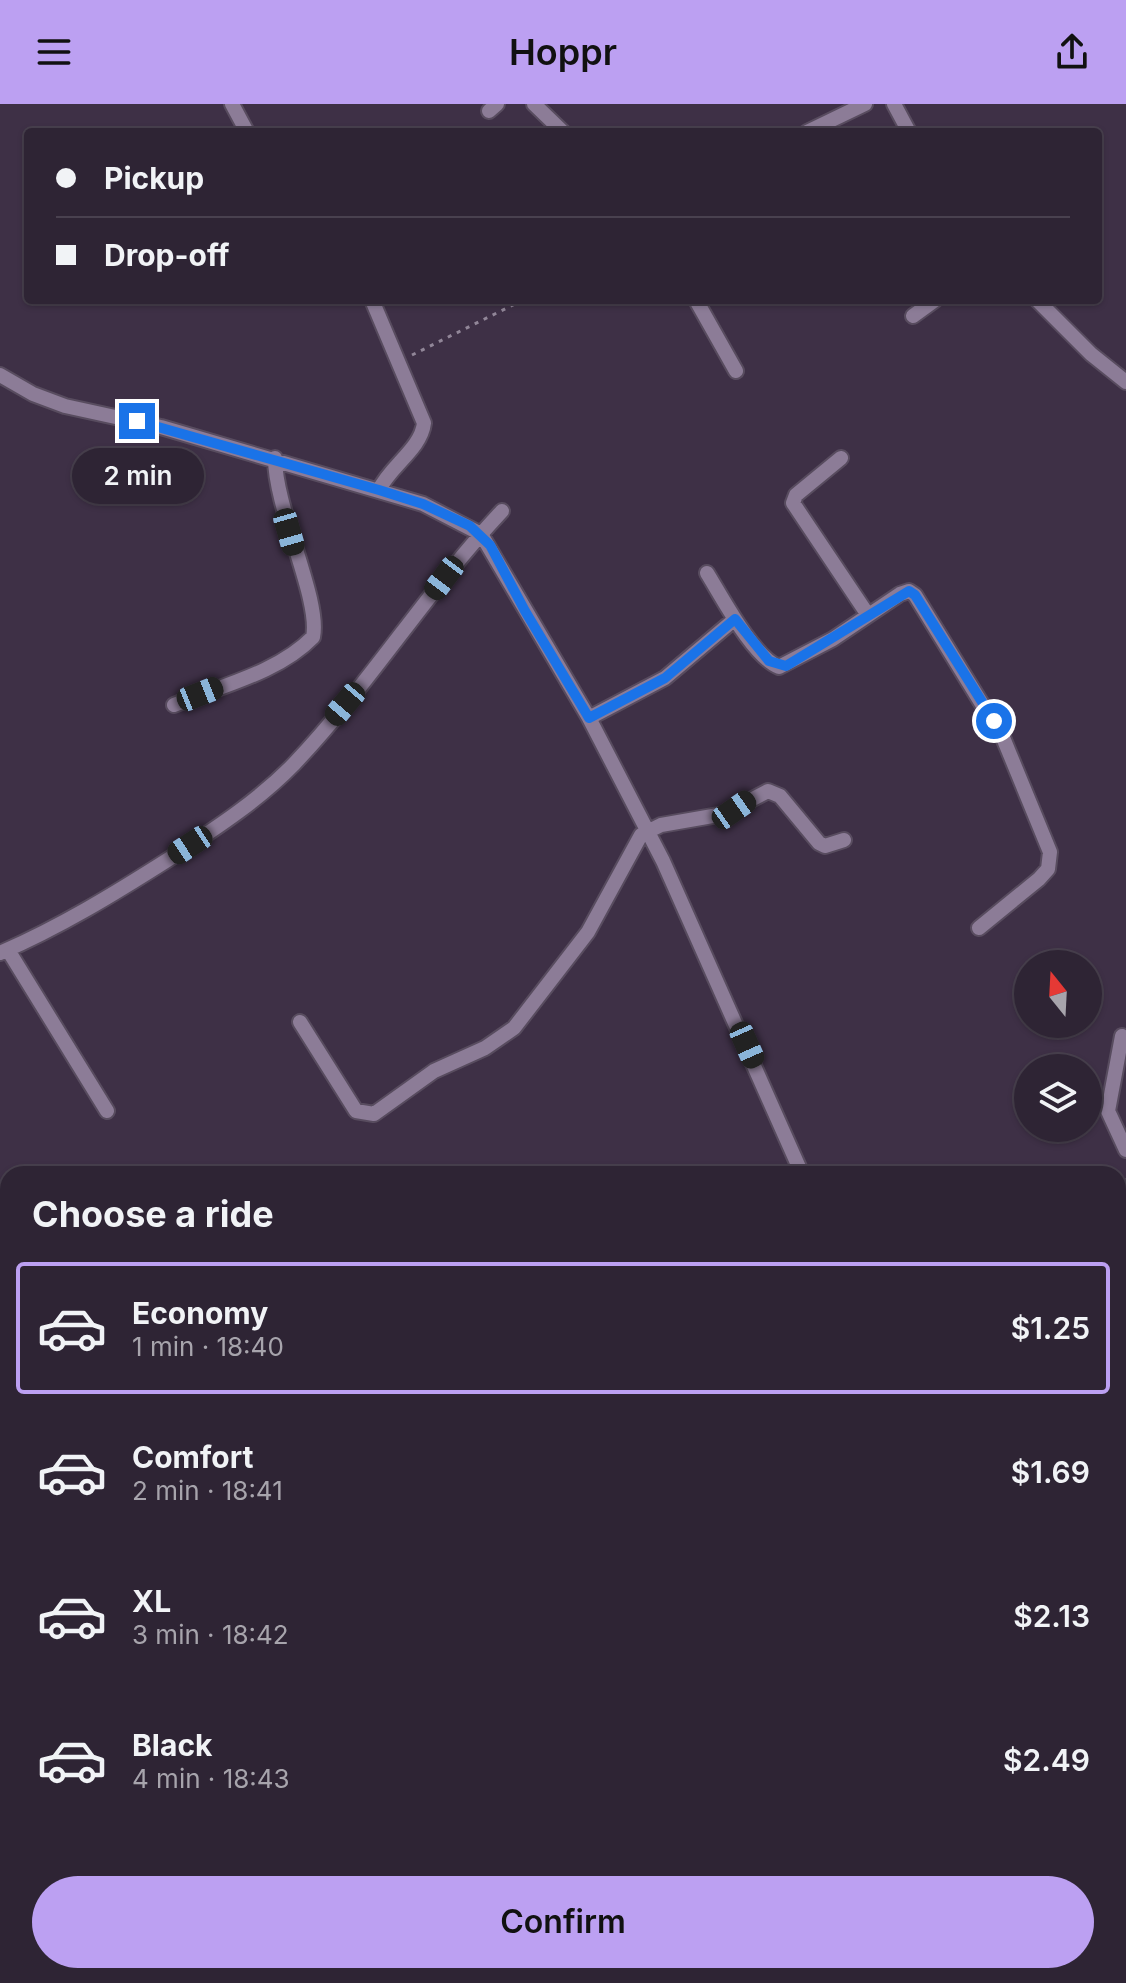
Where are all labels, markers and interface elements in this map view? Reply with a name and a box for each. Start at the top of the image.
icon: menu [32,30,76,74]
text: Hoppr [509,30,617,74]
icon: share [1050,30,1094,74]
text: Pickup [104,160,204,196]
text: Drop-off [104,237,230,273]
route end [119,403,155,439]
callout: 2 min [71,449,203,505]
text: 2 min [104,460,172,491]
car [271,506,307,558]
car [420,552,468,604]
car [173,674,227,714]
car [320,678,370,730]
route start [976,703,1012,739]
car [707,786,761,834]
car [163,822,217,868]
north arrow [1014,950,1102,1038]
map controls [1014,950,1102,1142]
car [726,1018,768,1072]
button: layers [1014,1054,1102,1142]
text: Choose a ride [32,1192,274,1236]
icon: car [36,1292,108,1364]
text: Economy [132,1295,268,1331]
text: $1.25 [1011,1310,1090,1346]
text: 1 min · 18:40 [132,1331,284,1362]
icon: car [36,1436,108,1508]
text: Comfort [132,1439,253,1475]
text: $1.69 [1011,1454,1090,1490]
text: 2 min · 18:41 [132,1475,283,1506]
icon: car [36,1580,108,1652]
text: XL [132,1583,171,1619]
text: $2.13 [1013,1598,1090,1634]
text: 3 min · 18:42 [132,1619,289,1650]
icon: car [36,1724,108,1796]
text: Black [132,1727,212,1763]
text: $2.49 [1003,1742,1090,1778]
text: 4 min · 18:43 [132,1763,290,1794]
button: Confirm [32,1876,1094,1968]

